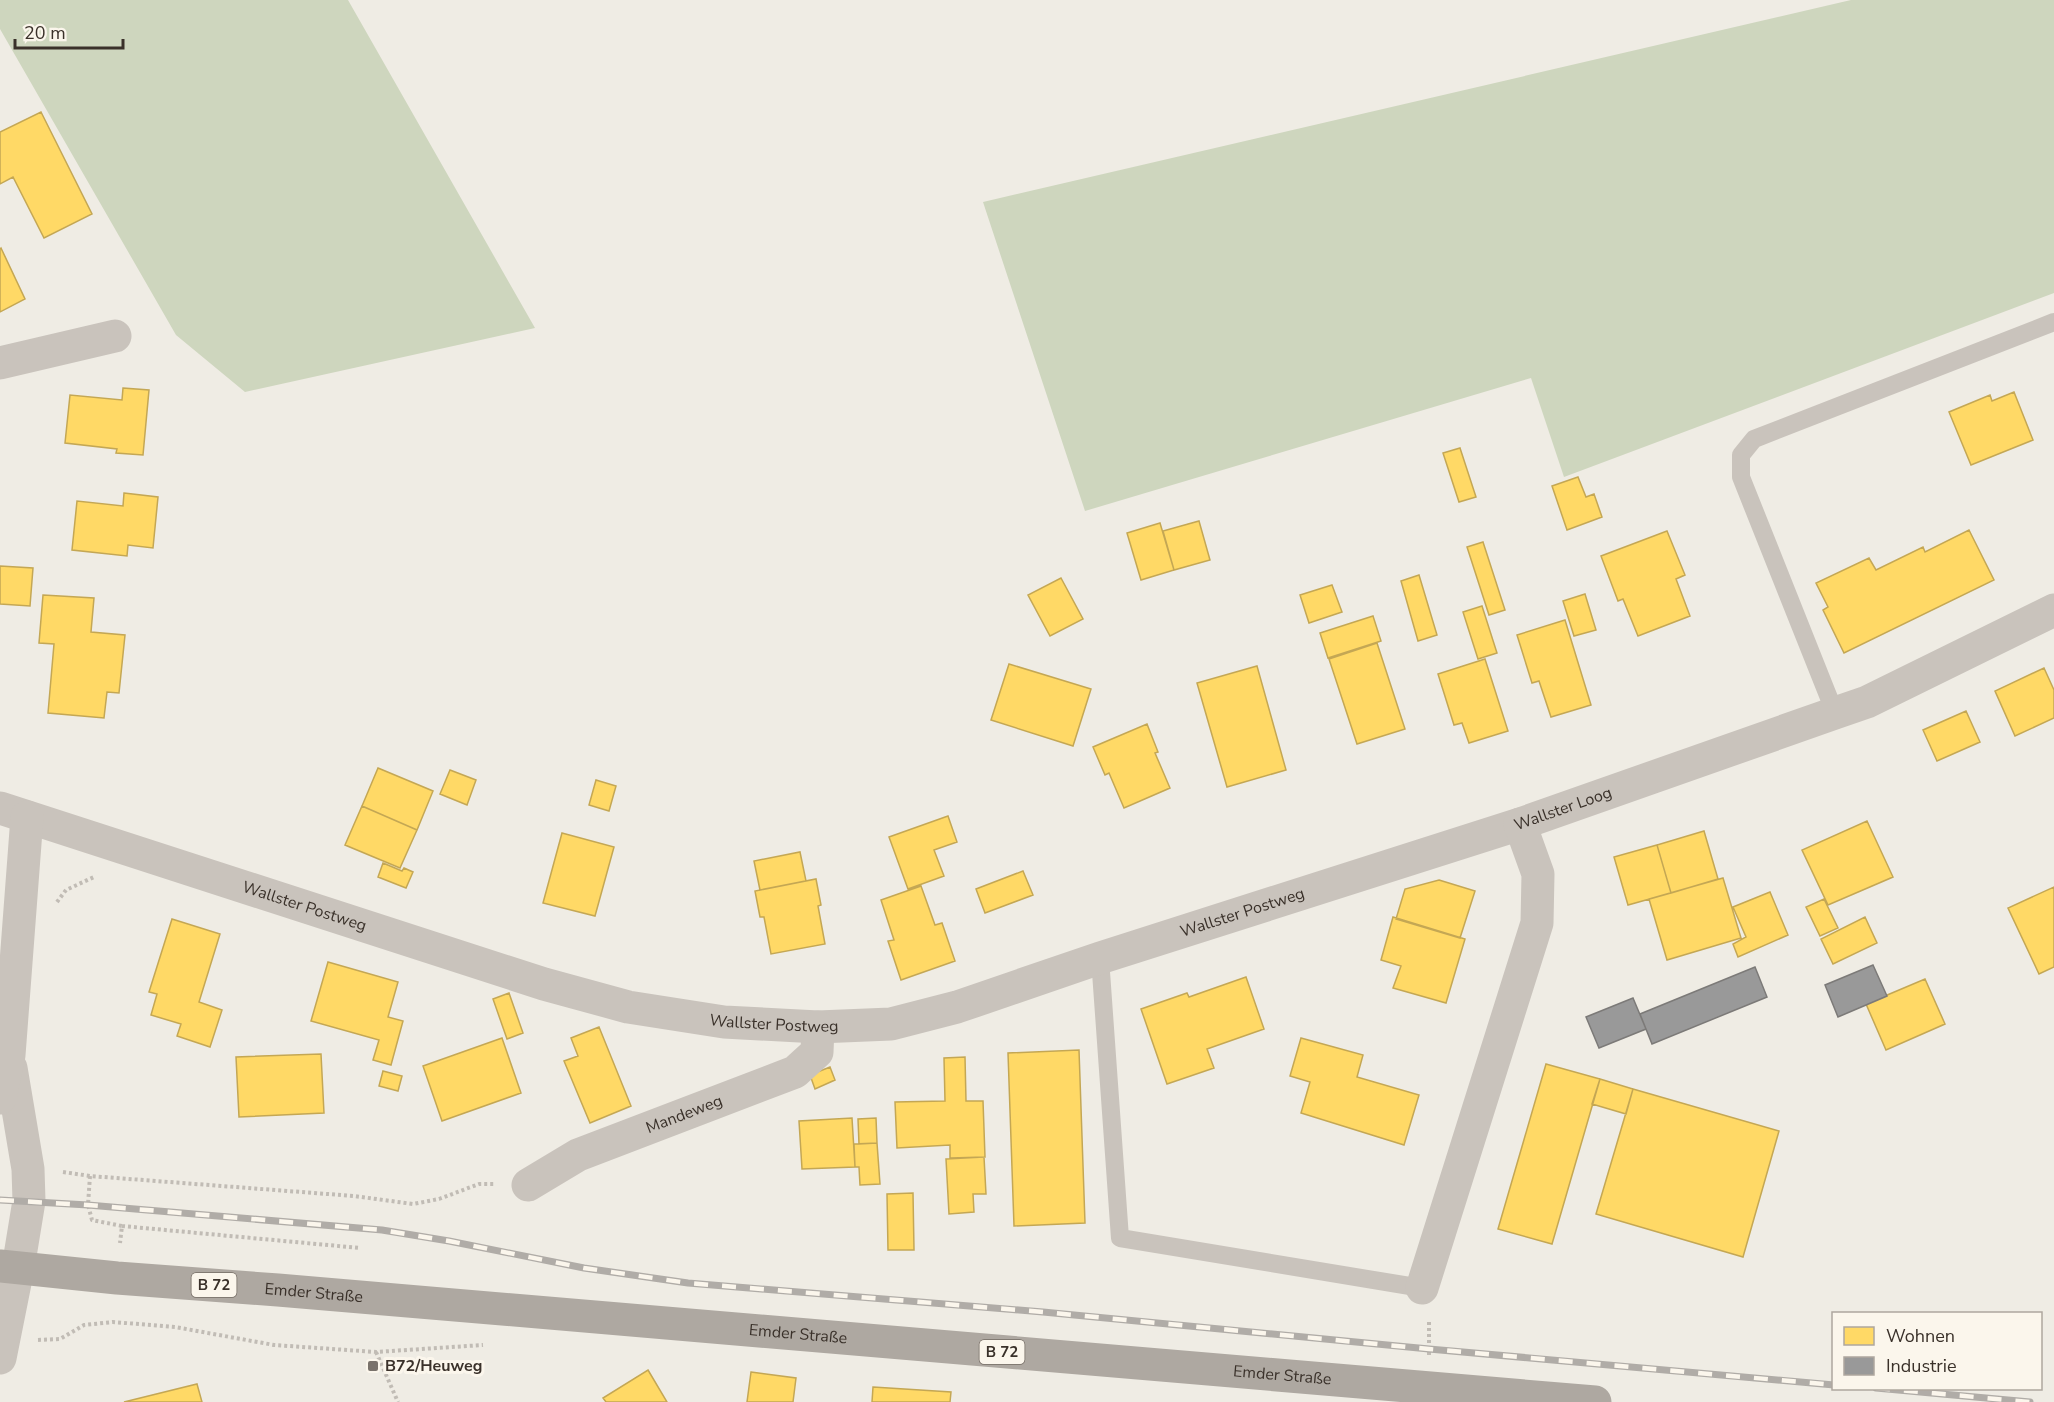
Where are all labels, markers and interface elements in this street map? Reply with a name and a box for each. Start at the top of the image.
scale bar [15,12,123,50]
text: 20 m [24,21,66,45]
street label: Wallster Loog [1511,782,1615,836]
street label: Wallster Postweg [240,876,369,937]
street label: Wallster Postweg [1177,882,1307,943]
street label: Wallster Postweg [708,1009,839,1038]
street label: Mandeweg [643,1090,726,1139]
road number: B 72 [192,1273,236,1297]
street label: Emder Straße [264,1278,364,1308]
legend [1832,1312,2042,1390]
street label: Emder Straße [748,1319,848,1349]
text: Wohnen [1886,1324,1955,1348]
road number: B 72 [980,1340,1024,1364]
text: Industrie [1886,1354,1957,1378]
place label: B72/Heuweg [385,1355,482,1377]
marker: B72/Heuweg [366,1359,380,1373]
street label: Emder Straße [1232,1360,1332,1391]

